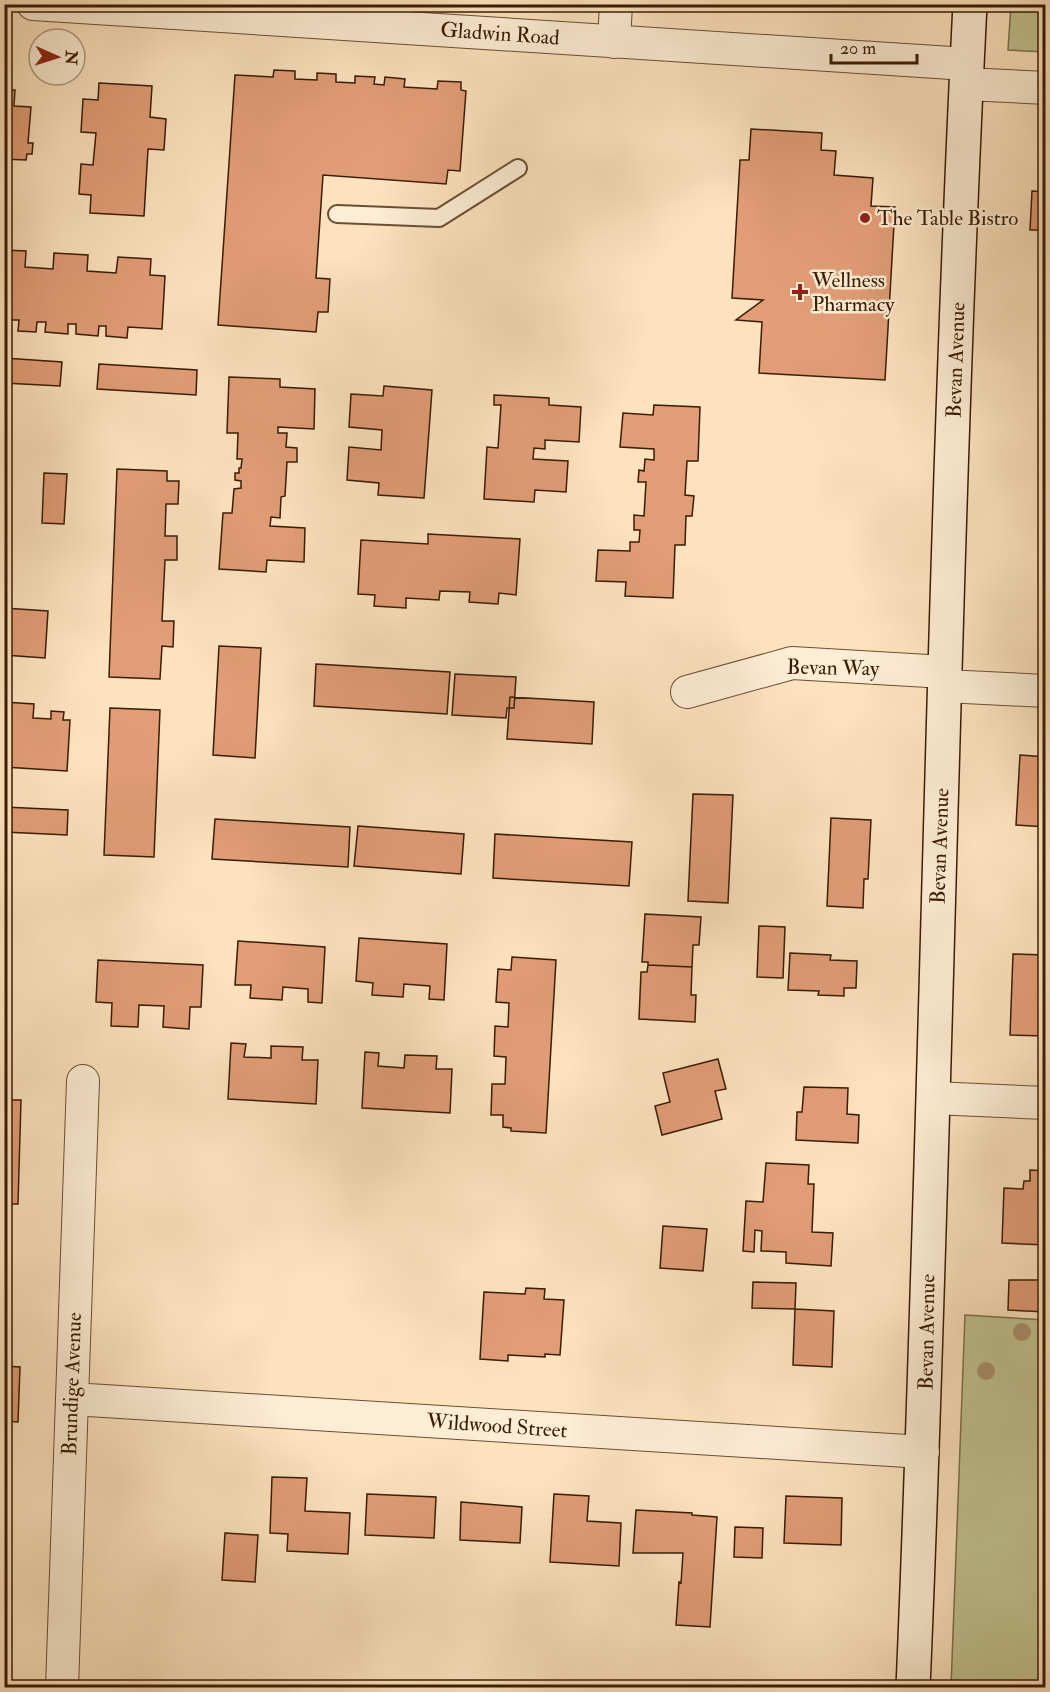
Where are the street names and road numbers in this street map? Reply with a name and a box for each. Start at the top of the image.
street label: Gladwin Road [439,16,561,52]
street label: Bevan Avenue [940,301,972,419]
street label: Bevan Way [786,654,880,682]
street label: Bevan Avenue [924,787,956,905]
street label: Bevan Avenue [912,1273,942,1390]
street label: Brundige Avenue [56,1312,88,1456]
street label: Wildwood Street [425,1408,568,1444]

